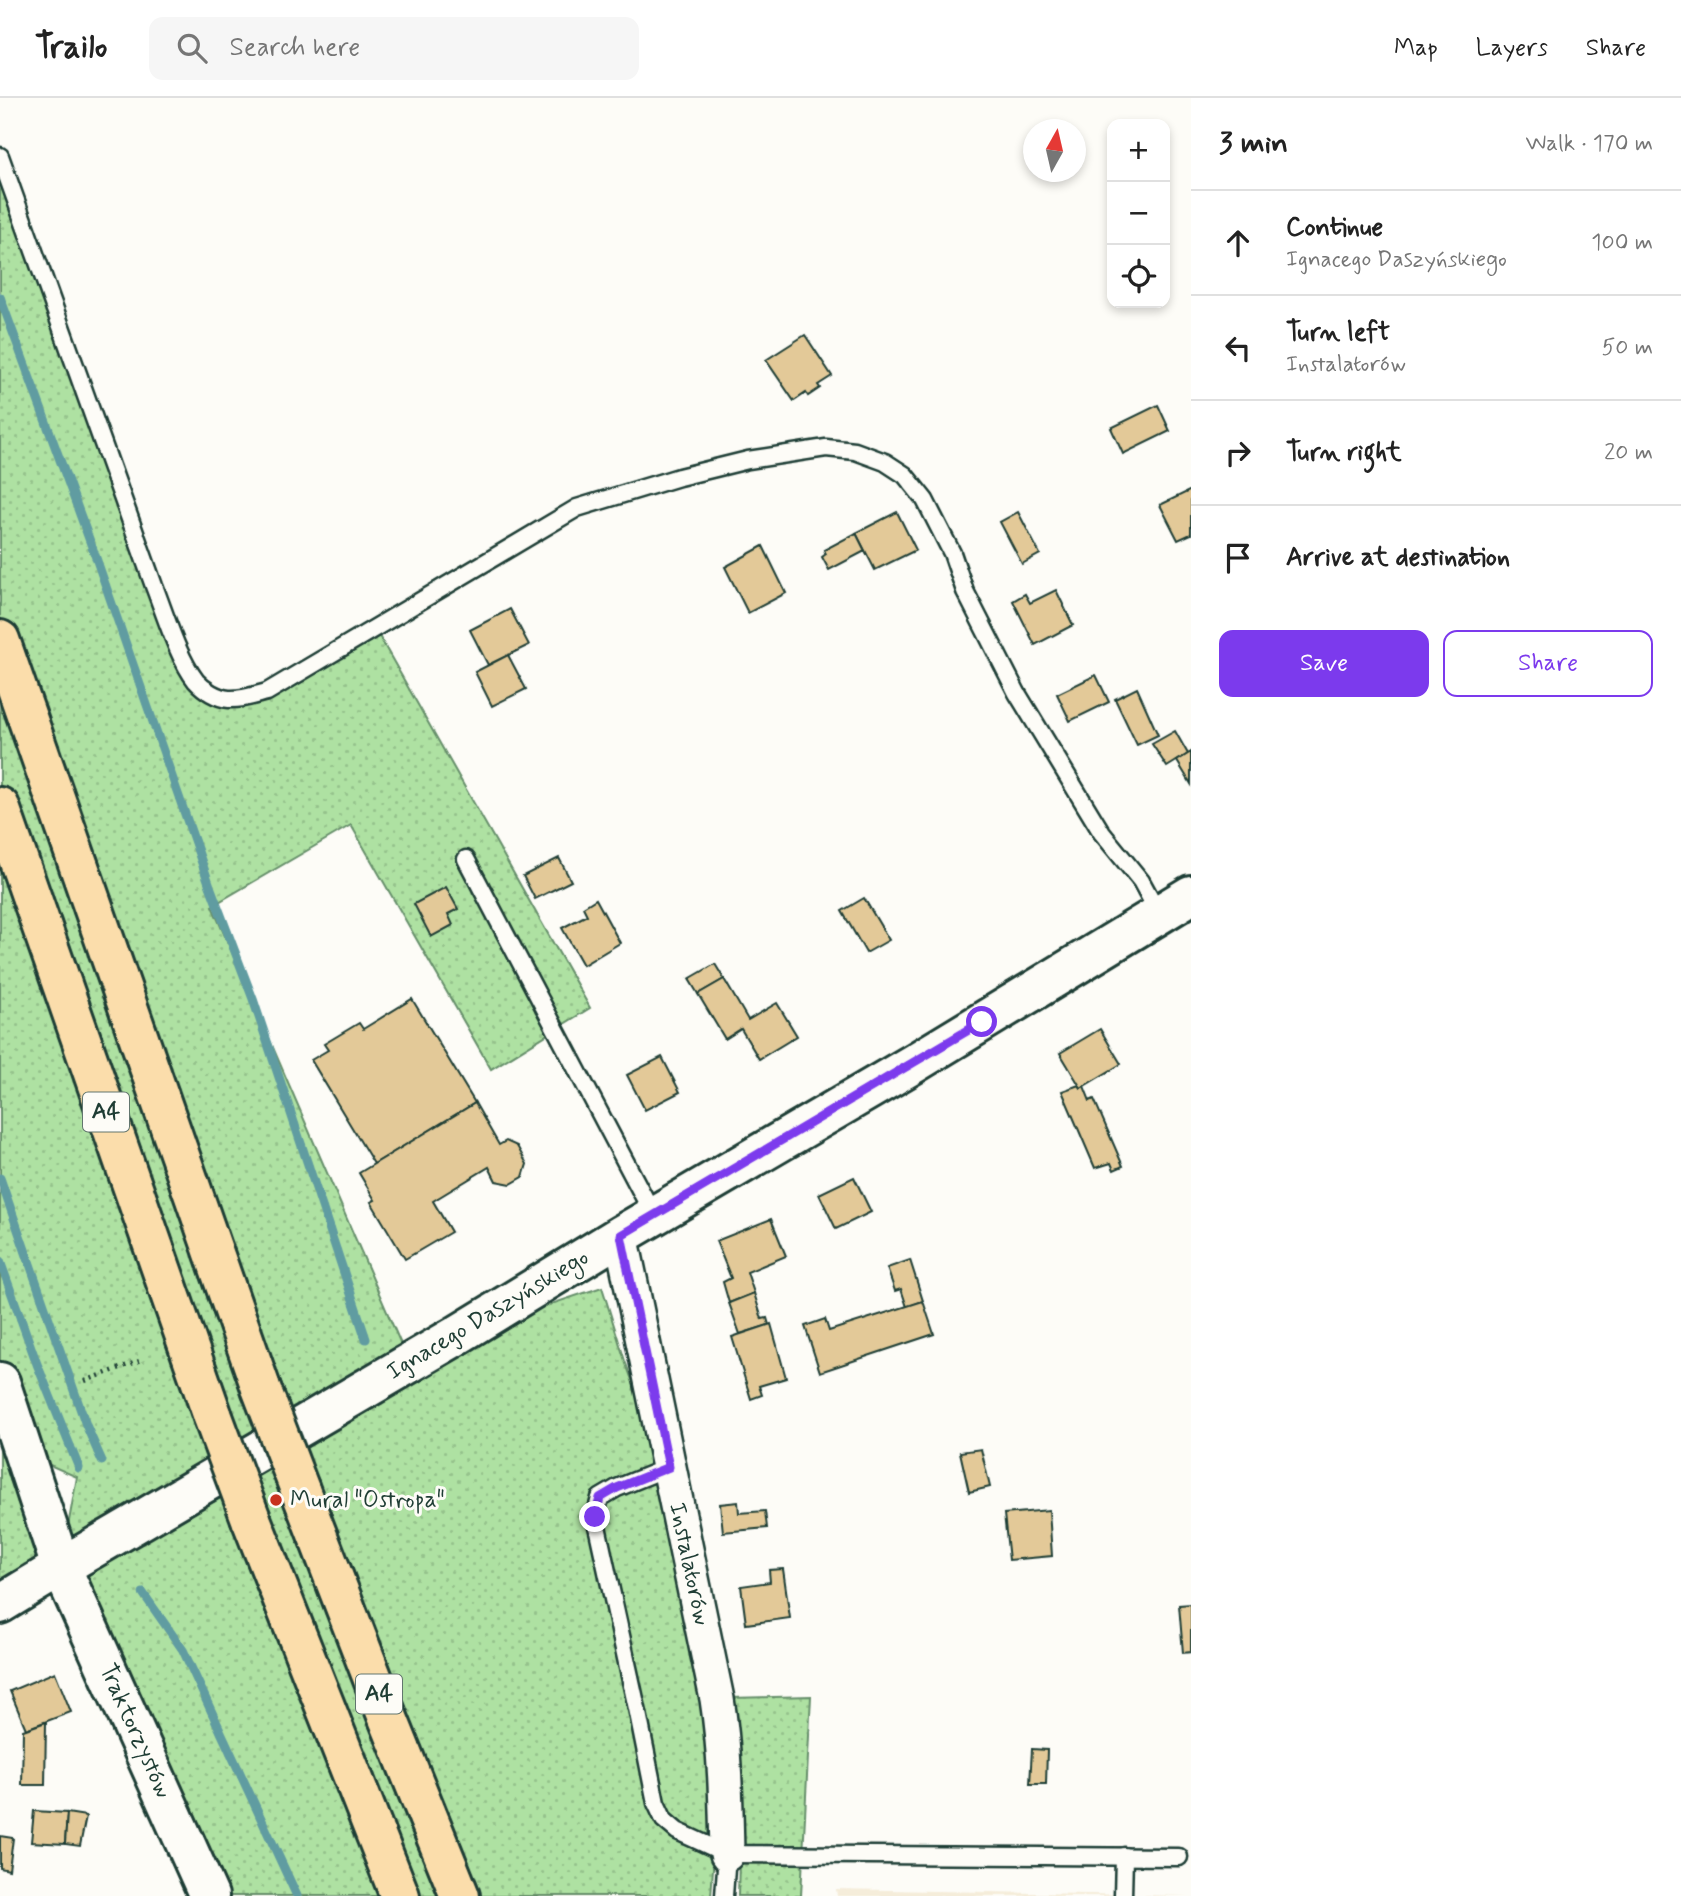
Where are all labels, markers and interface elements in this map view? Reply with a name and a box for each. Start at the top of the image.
search box [149,17,639,80]
text: Trailo [35,26,107,70]
icon: search [173,29,211,67]
text: Search here [229,31,360,65]
text: Map [1394,33,1438,64]
text: Layers [1476,33,1548,64]
text: Share [1586,33,1646,64]
north arrow [1023,119,1086,182]
map controls [1107,119,1170,308]
button: + [1107,119,1170,182]
text: 3 min [1219,124,1288,163]
text: Walk · 170 m [1525,129,1653,159]
button: − [1107,182,1170,245]
text: Continue [1286,211,1383,245]
icon: ahead [1219,224,1257,262]
text: 100 m [1591,228,1653,258]
button: locate [1107,245,1170,308]
text: Ignacego Daszyńskiego [1286,245,1507,275]
text: Turn left [1286,316,1390,350]
icon: left [1219,329,1257,367]
text: 50 m [1602,333,1653,363]
text: Instalatorów [1286,350,1406,380]
icon: right [1219,434,1257,472]
text: Turn right [1286,436,1402,470]
text: 20 m [1604,438,1653,468]
icon: arrive [1219,539,1257,577]
text: Arrive at destination [1286,541,1510,575]
button: Save [1219,630,1429,697]
button: Share [1443,630,1653,697]
route start [966,1006,997,1037]
road number: A4 [83,1093,129,1132]
street label: Ignacego Daszyńskiego [381,1242,596,1389]
place label: Mural "Ostropa" [290,1485,445,1516]
marker: Mural "Ostropa" [268,1492,284,1508]
street label: Instalatorów [661,1500,717,1628]
route end [579,1501,610,1532]
street label: Traktorzystów [91,1659,179,1803]
road number: A4 [356,1674,402,1714]

